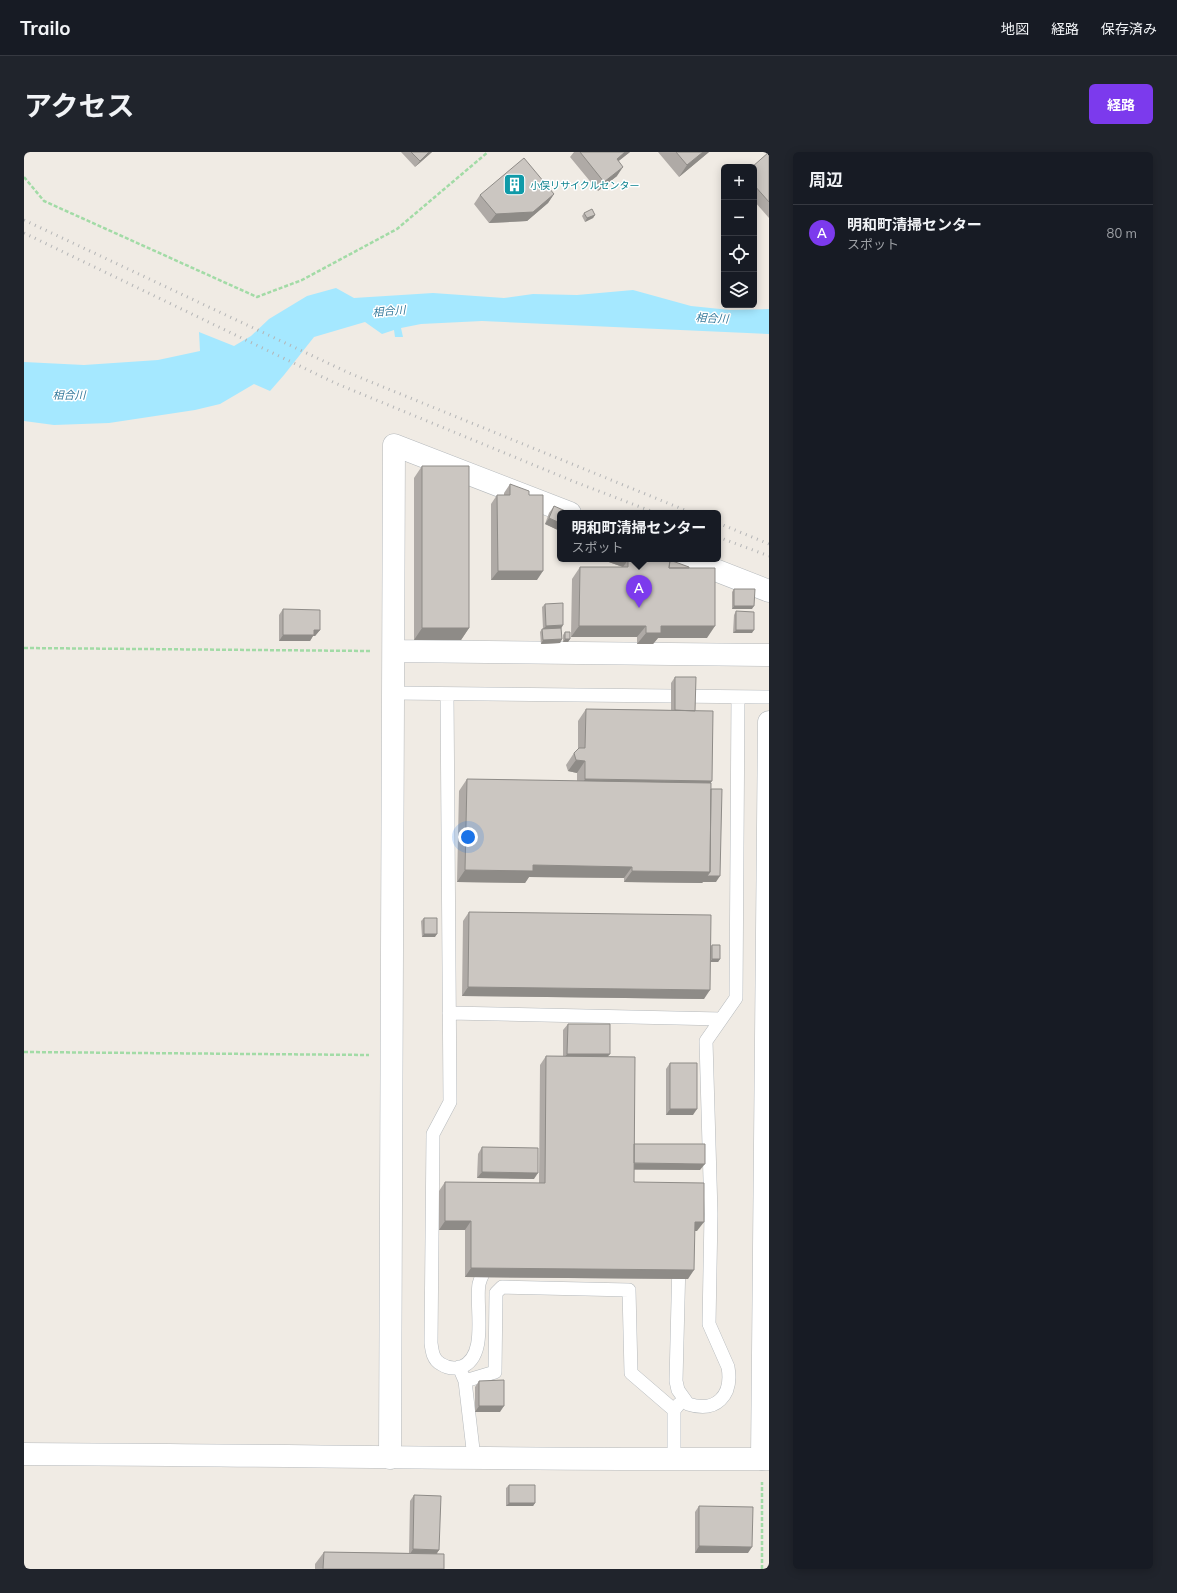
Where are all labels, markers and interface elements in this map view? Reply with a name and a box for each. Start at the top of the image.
text: Trailo [20,16,71,40]
text: 地図 [1001,20,1029,38]
text: 経路 [1051,20,1079,38]
text: 保存済み [1101,20,1157,38]
button: 経路 [1089,84,1153,124]
text: アクセス [24,88,135,123]
map controls [721,164,757,308]
button: + [721,164,757,200]
text: 周辺 [809,169,843,190]
building icon: 小俣リサイクルセンター [502,172,528,198]
place label: 小俣リサイクルセンター [530,179,640,192]
button: − [721,200,757,236]
text: 明和町清掃センター [847,215,982,234]
text: A [817,225,827,241]
text: 80 m [1107,225,1137,241]
button: locate [721,236,757,272]
text: スポット [847,236,899,252]
button: layers [721,272,757,308]
water label: 相合川 [372,303,407,319]
water label: 相合川 [695,310,730,326]
water label: 相合川 [53,388,86,402]
popup [557,510,721,562]
text: 明和町清掃センター [571,518,707,537]
text: スポット [571,539,624,555]
pin: A [626,575,652,608]
your location [458,827,478,847]

